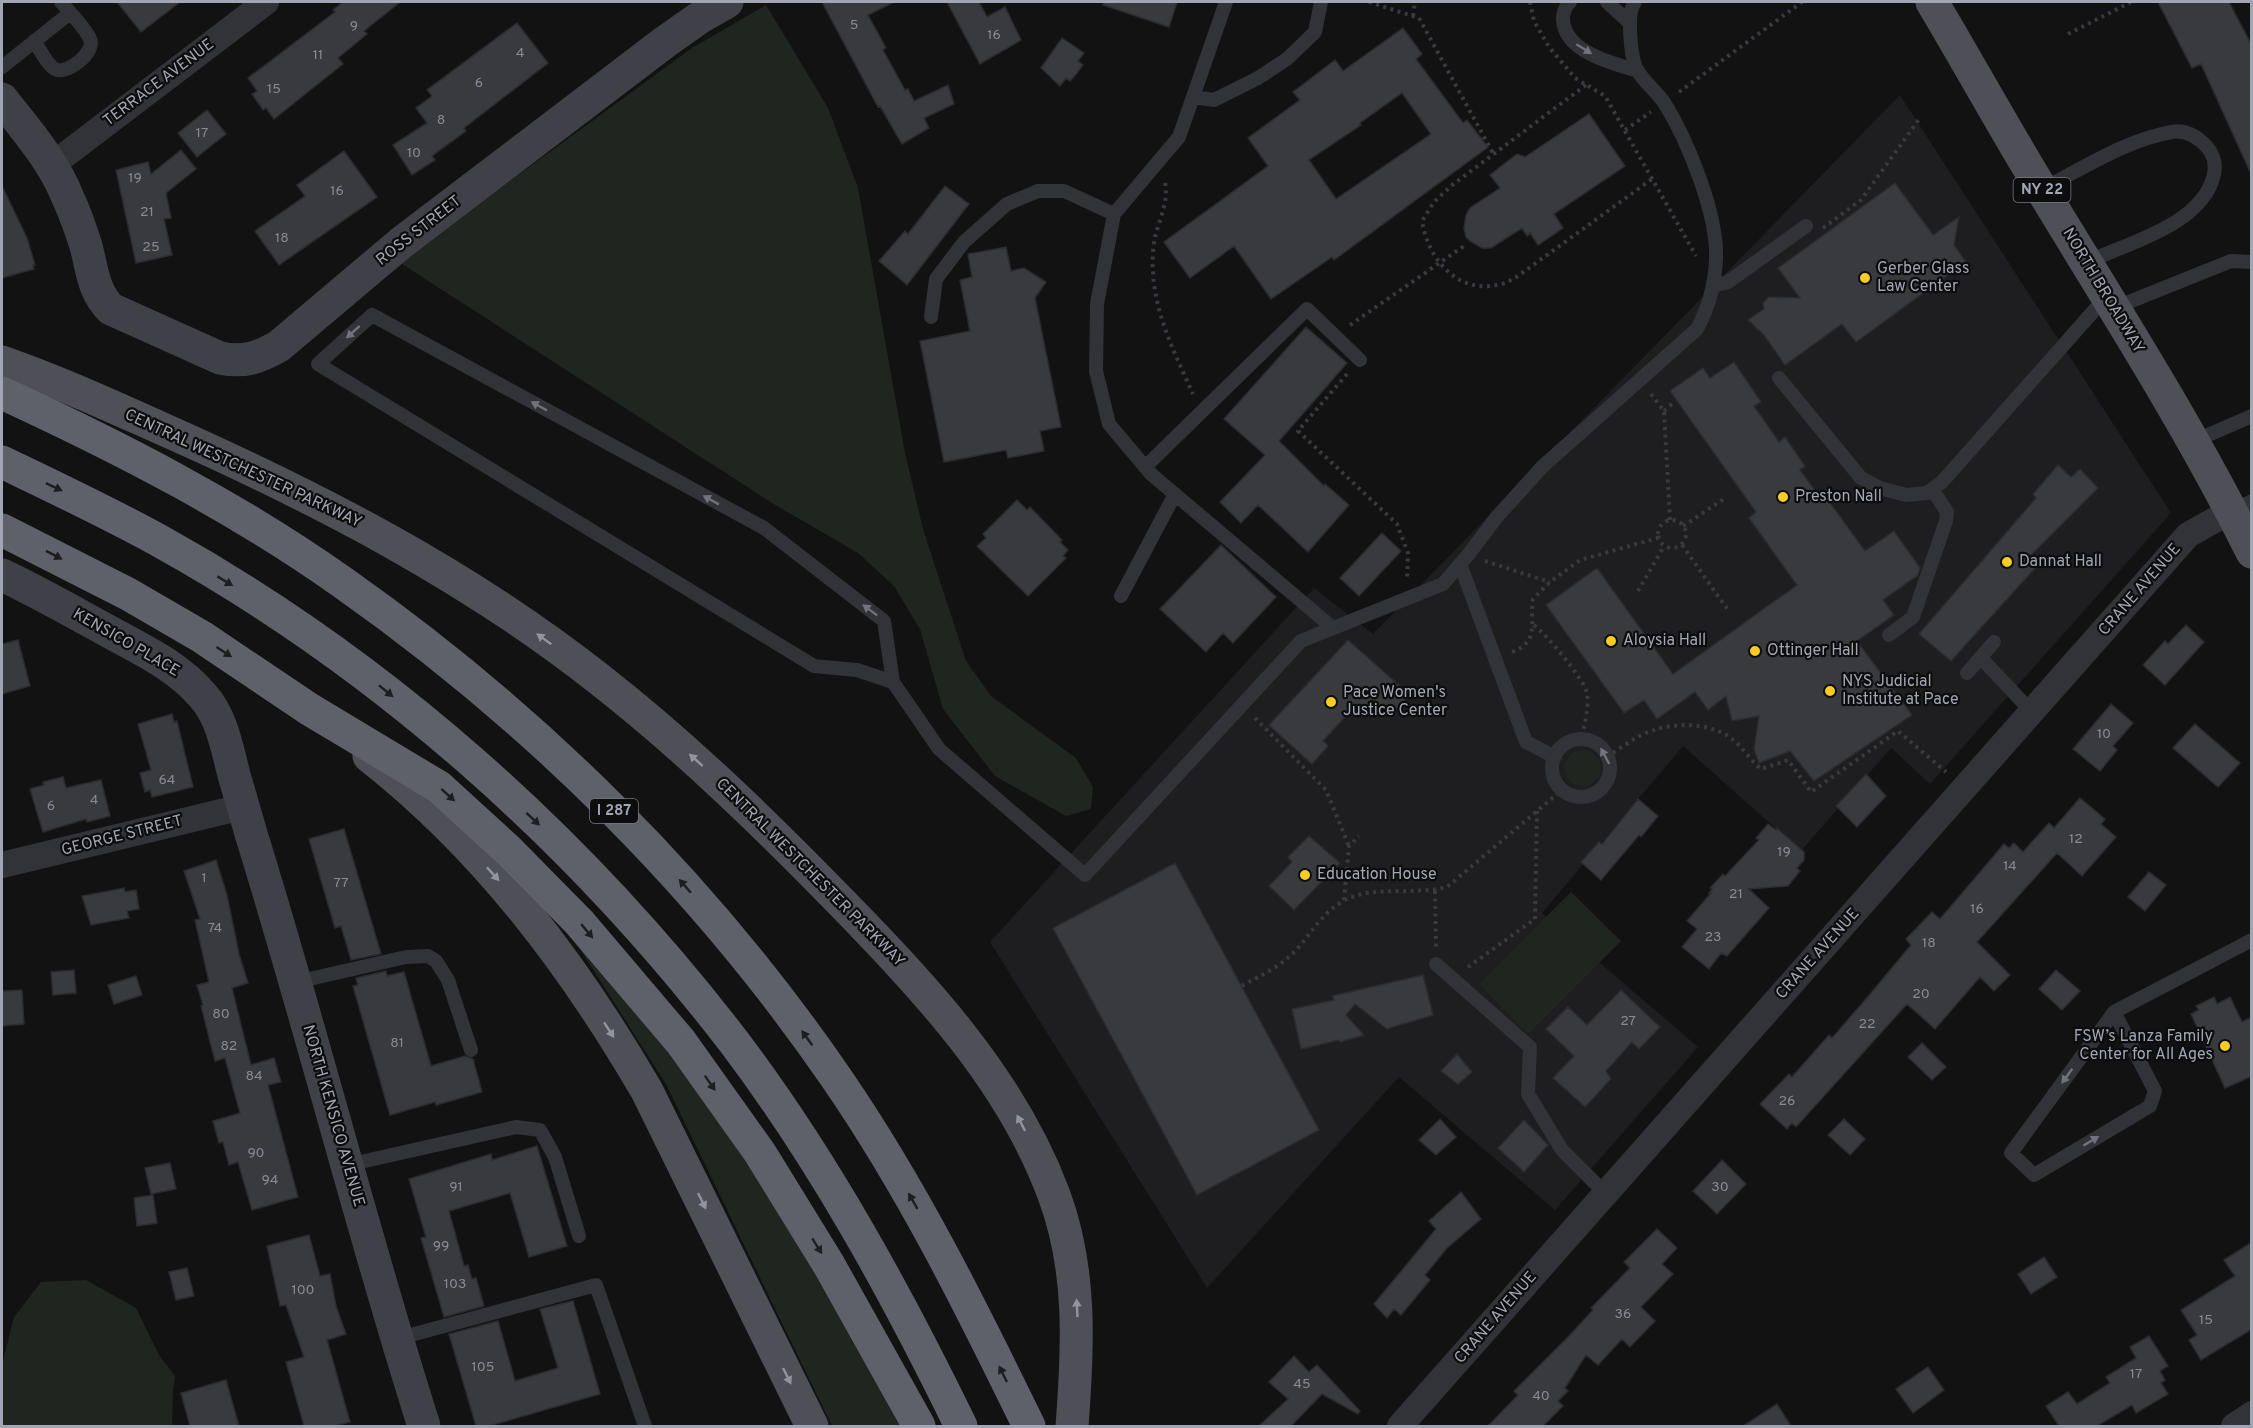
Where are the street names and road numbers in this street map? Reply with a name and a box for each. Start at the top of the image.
street label: TERRACE AVENUE [100,35,218,131]
road number: NY 22 [2014,178,2070,202]
street label: ROSS STREET [372,191,466,271]
street label: NORTH BROADWAY [2058,225,2148,357]
street label: CENTRAL WESTCHESTER PARKWAY [121,405,365,533]
street label: CRANE AVENUE [2094,540,2186,640]
street label: KENSICO PLACE [69,604,183,682]
street label: CENTRAL WESTCHESTER PARKWAY [711,774,909,972]
road number: I 287 [590,799,638,823]
street label: GEORGE STREET [59,811,185,861]
street label: CRANE AVENUE [1772,904,1864,1004]
street label: NORTH KENSICO AVENUE [297,1023,369,1209]
street label: CRANE AVENUE [1450,1268,1542,1368]

